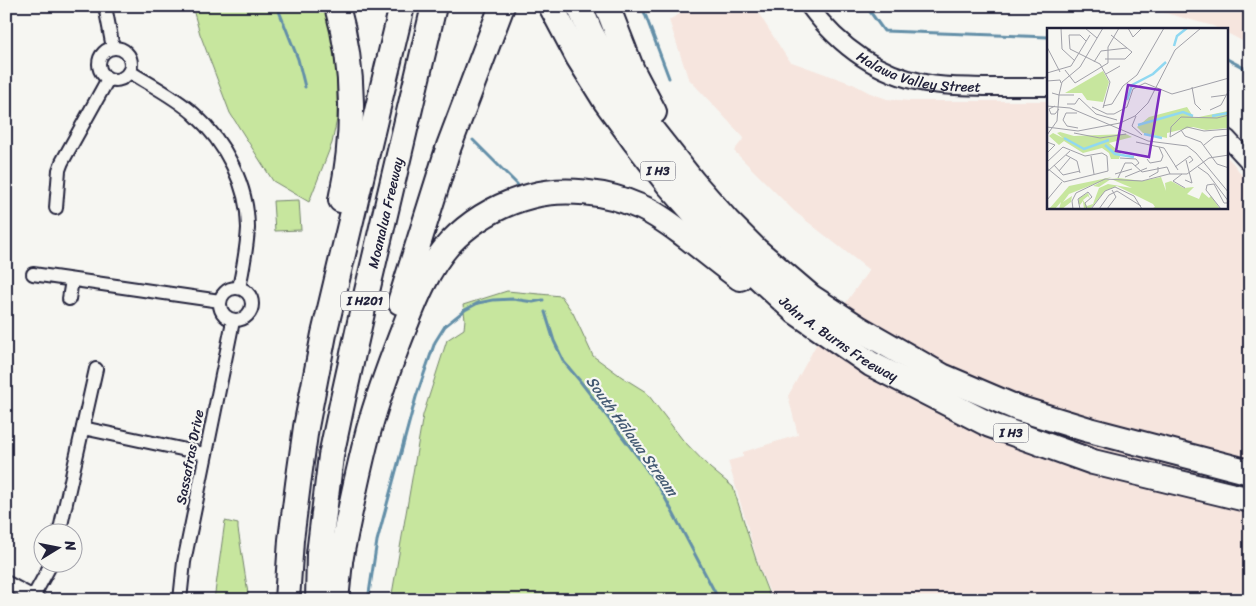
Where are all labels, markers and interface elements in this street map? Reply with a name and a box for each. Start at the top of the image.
inset map [1047,28,1228,209]
street label: Halawa Valley Street [851,44,981,99]
street label: Moanalua Freeway [360,154,411,271]
road number: I H3 [640,162,676,180]
street label: John A. Burns Freeway [772,289,903,389]
road number: I H201 [341,292,389,310]
water label: South Hālawa Stream [579,370,686,503]
street label: Sassafras Drive [169,407,211,507]
road number: I H3 [994,423,1028,442]
north arrow [32,524,82,574]
text: N [57,538,84,553]

